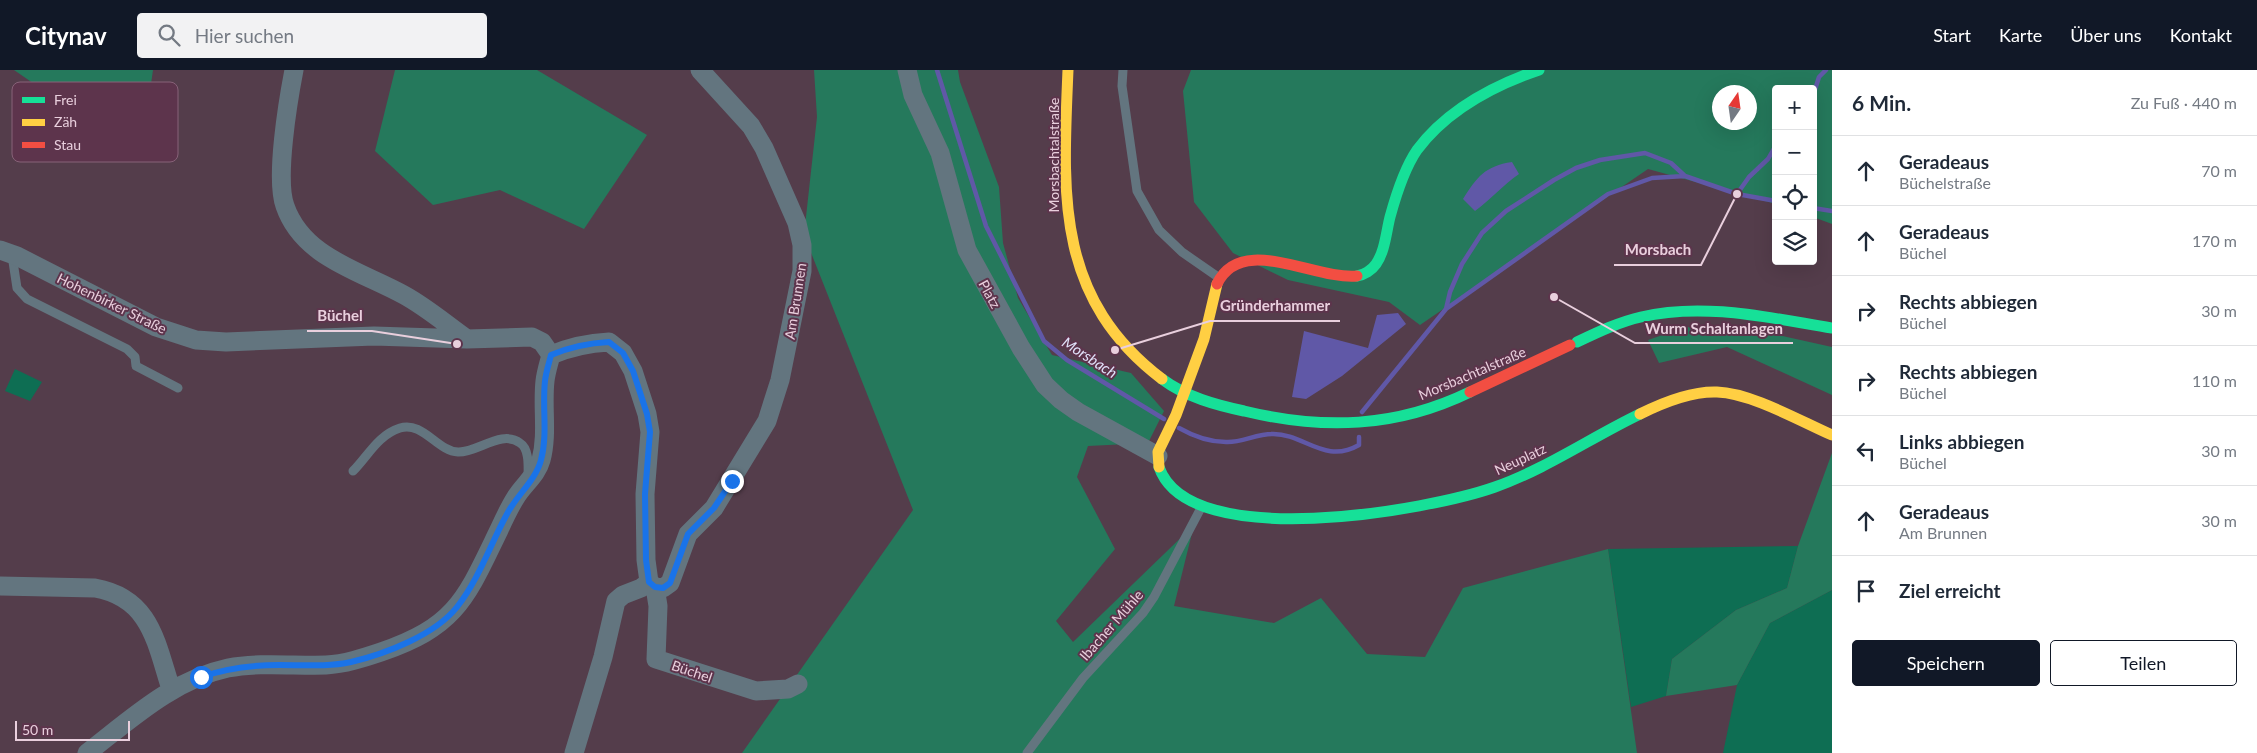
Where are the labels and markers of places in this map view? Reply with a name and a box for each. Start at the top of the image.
callout: Morsbach [1614,235,1701,265]
callout: Gründerhammer [1210,291,1340,321]
callout: Büchel [307,301,372,331]
callout: Wurm Schaltanlagen [1635,313,1793,343]

